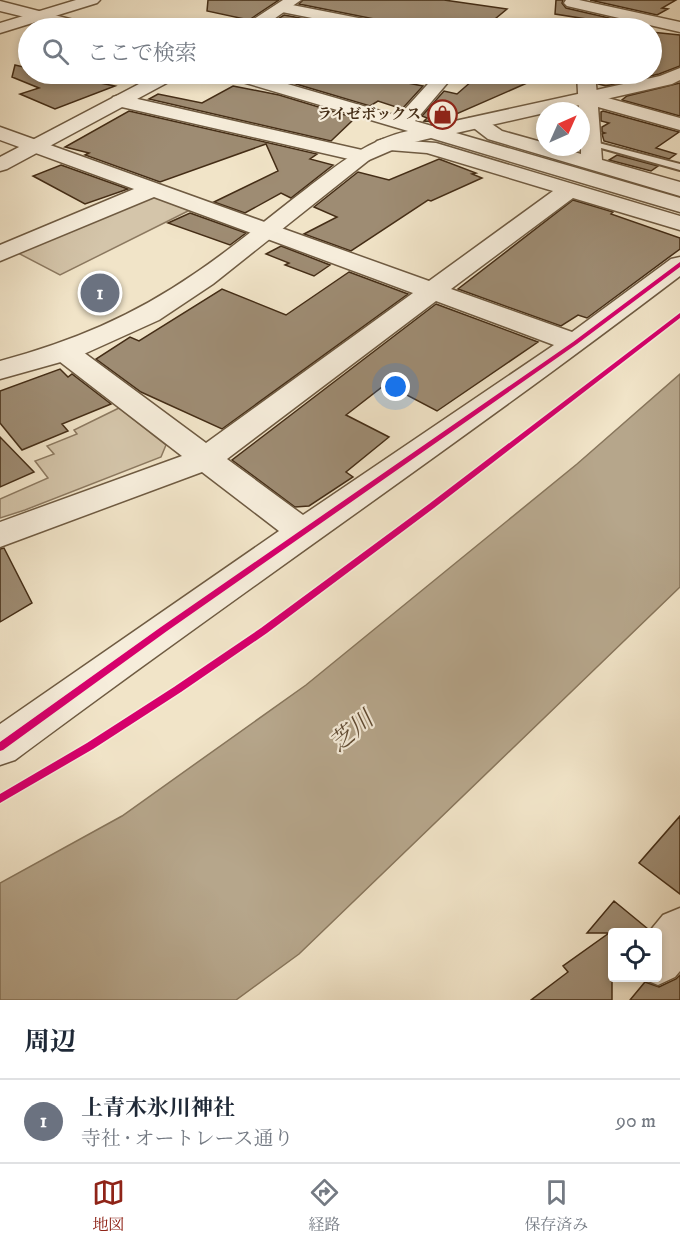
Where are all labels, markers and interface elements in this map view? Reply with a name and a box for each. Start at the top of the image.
search box [18,18,662,84]
icon: search [39,35,72,68]
text: ここで検索 [87,40,197,67]
shop icon: ライゼボックス [426,98,458,130]
north arrow [536,102,590,156]
place label: ライゼボックス [317,105,421,124]
pin: 1 [80,270,120,316]
your location [381,372,410,401]
water label: 芝川 [324,703,382,759]
map controls [608,928,662,982]
button: locate [608,928,662,982]
text: 周辺 [24,1026,76,1059]
text: 上青木氷川神社 [81,1095,235,1122]
text: 1 [40,1109,47,1134]
text: 90 m [616,1109,656,1134]
text: 寺社 · オートレース通り [81,1127,293,1152]
tab: 地図 [92,1176,125,1235]
tab: 経路 [308,1176,341,1235]
tab: 保存済み [524,1176,588,1235]

